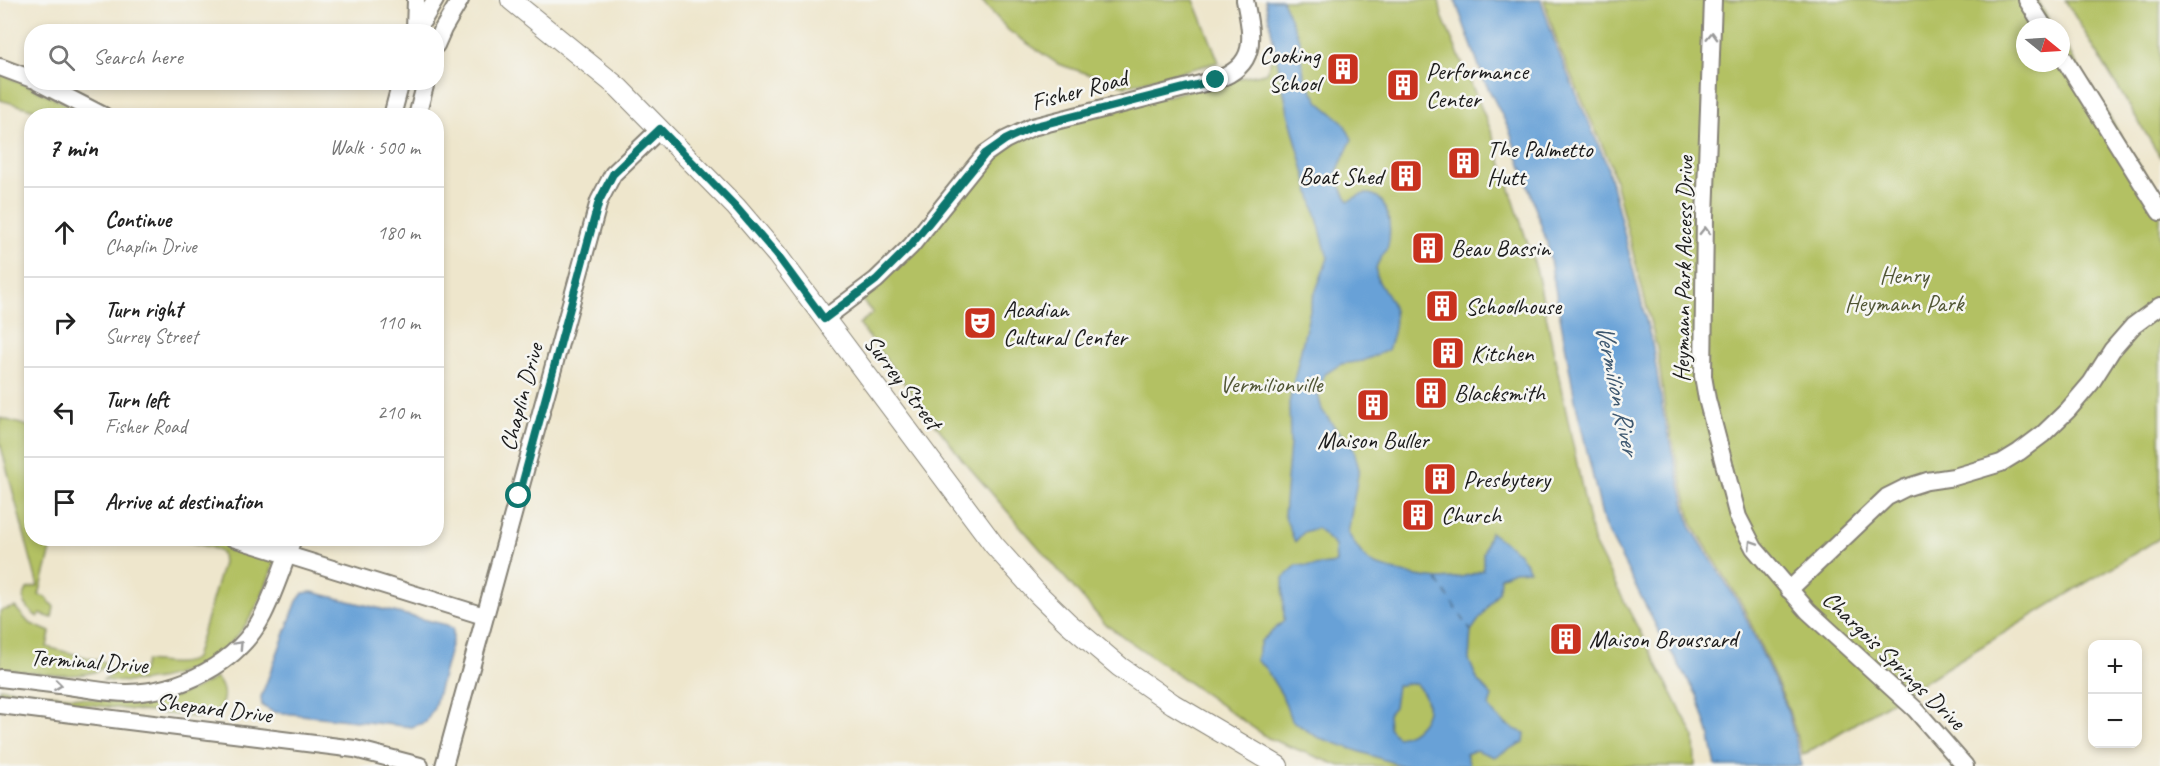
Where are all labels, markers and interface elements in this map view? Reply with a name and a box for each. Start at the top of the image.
north arrow [2016,18,2070,72]
search box [24,24,444,90]
one-way arrow [1706,32,1718,41]
place label: Cooking School [1259,40,1324,98]
icon: search [45,41,78,74]
text: Search here [93,43,183,71]
building icon: Cooking School [1325,51,1361,87]
place label: Performance Center [1426,56,1530,114]
street label: Fisher Road [1028,62,1134,117]
route end [1202,66,1228,92]
building icon: Performance Center [1385,67,1421,103]
text: 7 min [48,131,98,164]
place label: The Palmetto Hutt [1487,134,1594,192]
text: Walk · 500 m [330,135,420,160]
building icon: The Palmetto Hutt [1446,145,1482,181]
street label: Heymann Park Access Drive [1666,153,1700,382]
building icon: Boat Shed [1388,158,1424,194]
place label: Boat Shed [1299,161,1387,191]
text: Continue [105,206,171,234]
icon: ahead [48,216,81,249]
text: 180 m [377,220,420,245]
one-way arrow [1698,227,1711,236]
building icon: Beau Bassin [1410,230,1446,266]
place label: Beau Bassin [1451,233,1551,263]
text: Chaplin Drive [105,234,197,259]
park label: Henry Heymann Park [1845,260,1966,318]
building icon: Schoolhouse [1424,288,1460,324]
place label: Schoolhouse [1465,291,1563,321]
place label: Acadian Cultural Center [1003,294,1129,352]
text: Turn right [105,296,182,324]
theatre icon: Acadian Cultural Center [962,305,998,341]
icon: right [48,306,81,339]
text: 110 m [377,310,420,335]
water label: Vermilion River [1588,321,1648,462]
text: Surrey Street [105,324,198,349]
street label: Surrey Street [857,328,950,438]
building icon: Kitchen [1430,335,1466,371]
street label: Chaplin Drive [492,338,550,454]
place label: Kitchen [1471,338,1535,368]
park label: Vermilionville [1220,369,1325,399]
building icon: Blacksmith [1413,375,1449,411]
place label: Blacksmith [1454,378,1547,408]
text: Turn left [105,386,169,414]
building icon: Maison Buller [1355,387,1391,423]
icon: left [48,396,81,429]
text: 210 m [377,400,420,425]
text: Fisher Road [105,414,187,439]
place label: Maison Buller [1317,425,1431,455]
building icon: Presbytery [1422,461,1458,497]
place label: Presbytery [1463,464,1552,494]
route start [505,482,531,508]
icon: arrive [48,486,81,519]
text: Arrive at destination [105,488,262,516]
building icon: Church [1400,497,1436,533]
place label: Church [1441,500,1503,530]
one-way arrow [1748,540,1760,550]
street label: Chargois Springs Drive [1816,584,1973,737]
building icon: Maison Broussard [1548,621,1584,657]
place label: Maison Broussard [1589,624,1741,654]
map controls [2088,640,2142,748]
button: + [2088,640,2142,694]
street label: Terminal Drive [29,642,151,680]
one-way arrow [232,642,243,652]
one-way arrow [54,678,63,691]
street label: Shepard Drive [154,686,276,730]
button: − [2088,694,2142,748]

